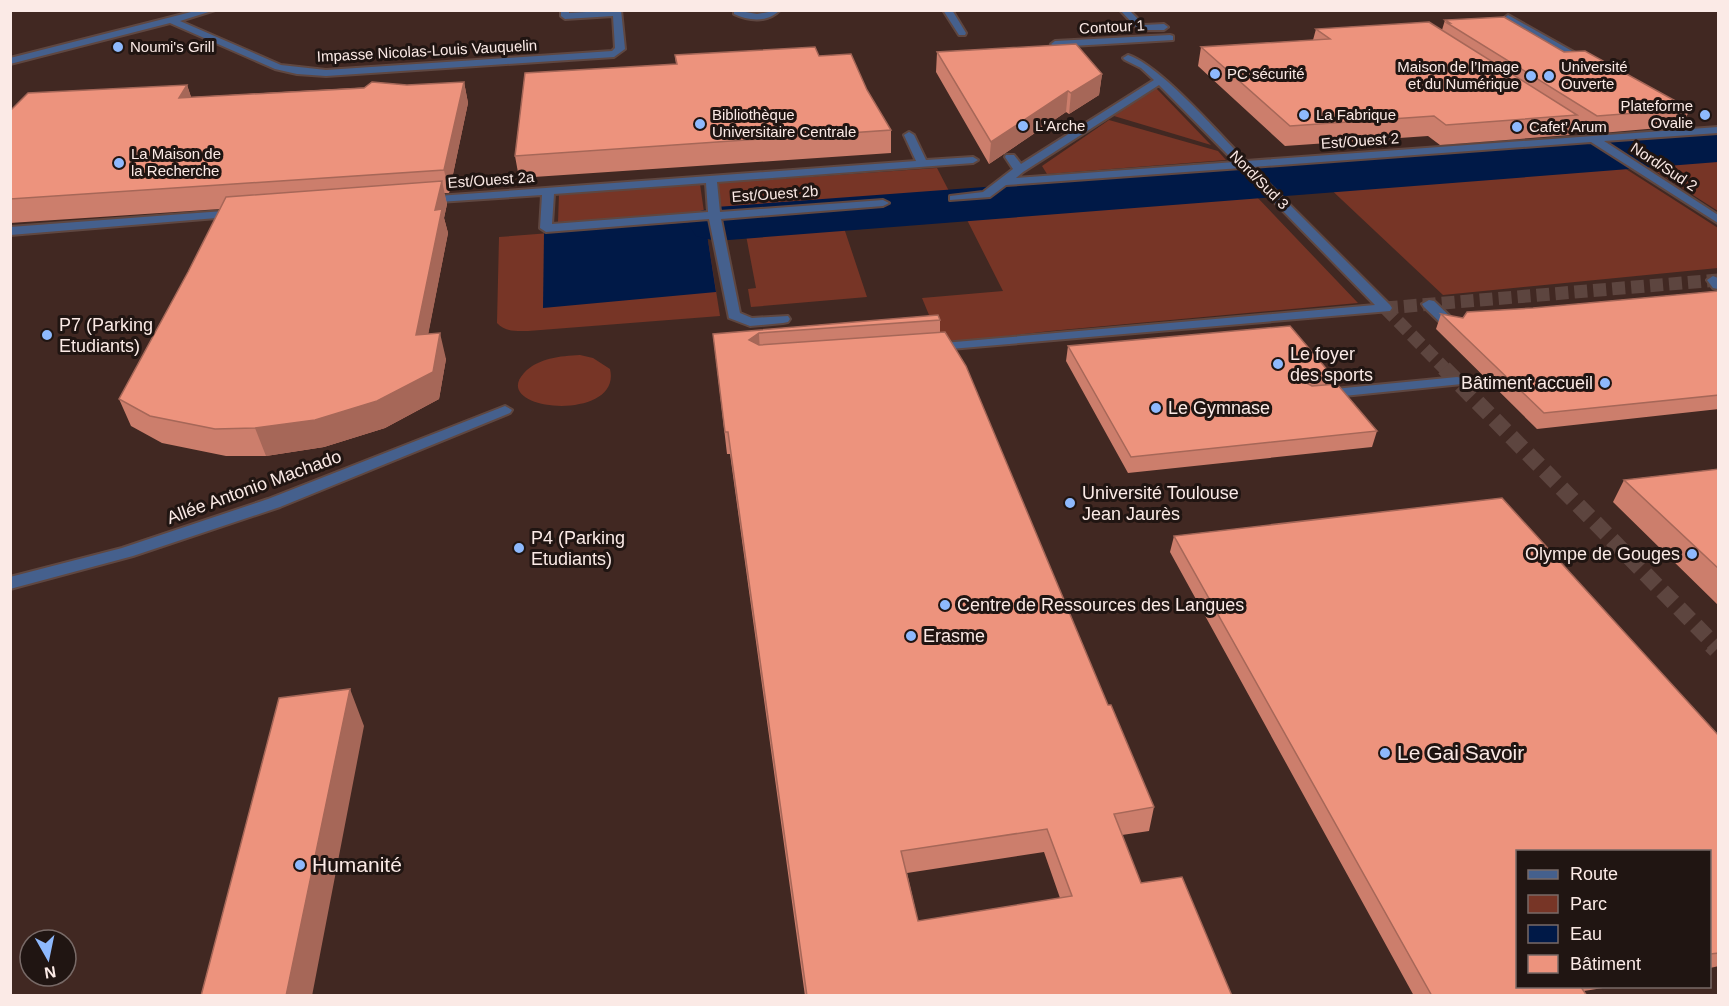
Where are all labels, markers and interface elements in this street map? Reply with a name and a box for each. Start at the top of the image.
street label: Contour 1 [1079,16,1145,37]
street label: Impasse Nicolas-Louis Vauquelin [316,36,538,65]
place label: Noumi's Grill [130,38,215,55]
marker: Noumi's Grill [111,40,125,54]
place label: Maison de l’Image et du Numérique [1397,58,1519,92]
place label: Université Ouverte [1561,58,1628,92]
place label: PC sécurité [1227,65,1305,82]
marker: PC sécurité [1208,67,1222,81]
marker: Maison de l’Image et du Numérique [1524,69,1538,83]
marker: Université Ouverte [1542,69,1556,83]
place label: Plateforme Ovalie [1620,97,1693,131]
place label: Bibliothèque Universitaire Centrale [712,106,856,140]
place label: La Fabrique [1316,106,1396,123]
marker: La Fabrique [1297,108,1311,122]
marker: Plateforme Ovalie [1698,108,1712,122]
marker: Bibliothèque Universitaire Centrale [693,117,707,131]
place label: L'Arche [1035,117,1085,134]
place label: Cafet’ Arum [1529,118,1607,135]
marker: L'Arche [1016,119,1030,133]
marker: Cafet’ Arum [1510,120,1524,134]
street label: Est/Ouest 2 [1320,129,1400,152]
street label: Nord/Sud 2 [1628,139,1701,194]
place label: La Maison de la Recherche [131,145,221,179]
street label: Nord/Sud 3 [1227,147,1292,212]
marker: La Maison de la Recherche [112,156,126,170]
street label: Est/Ouest 2a [447,168,535,191]
street label: Est/Ouest 2b [731,182,819,205]
place label: P7 (Parking Etudiants) [59,315,153,356]
marker: P7 (Parking Etudiants) [40,328,54,342]
place label: Le foyer des sports [1290,344,1373,385]
marker: Le foyer des sports [1271,357,1285,371]
place label: Bâtiment accueil [1461,373,1593,393]
marker: Bâtiment accueil [1598,376,1612,390]
place label: Le Gymnase [1168,398,1270,418]
marker: Le Gymnase [1149,401,1163,415]
street label: Allée Antonio Machado [164,446,344,528]
place label: Université Toulouse Jean Jaurès [1082,483,1239,524]
marker: Université Toulouse Jean Jaurès [1063,496,1077,510]
place label: P4 (Parking Etudiants) [531,528,625,569]
marker: P4 (Parking Etudiants) [512,541,526,555]
place label: Olympe de Gouges [1525,544,1680,564]
marker: Olympe de Gouges [1685,547,1699,561]
place label: Centre de Ressources des Langues [957,595,1244,615]
marker: Centre de Ressources des Langues [938,598,952,612]
place label: Erasme [923,626,985,646]
marker: Erasme [904,629,918,643]
place label: Le Gai Savoir [1397,741,1524,764]
marker: Le Gai Savoir [1378,746,1392,760]
legend [1516,850,1711,988]
place label: Humanité [312,853,402,876]
marker: Humanité [293,858,307,872]
text: Route [1570,864,1618,884]
text: Parc [1570,894,1607,914]
text: Eau [1570,924,1602,944]
north arrow [18,928,78,988]
text: Bâtiment [1570,954,1641,974]
text: N [43,963,57,982]

